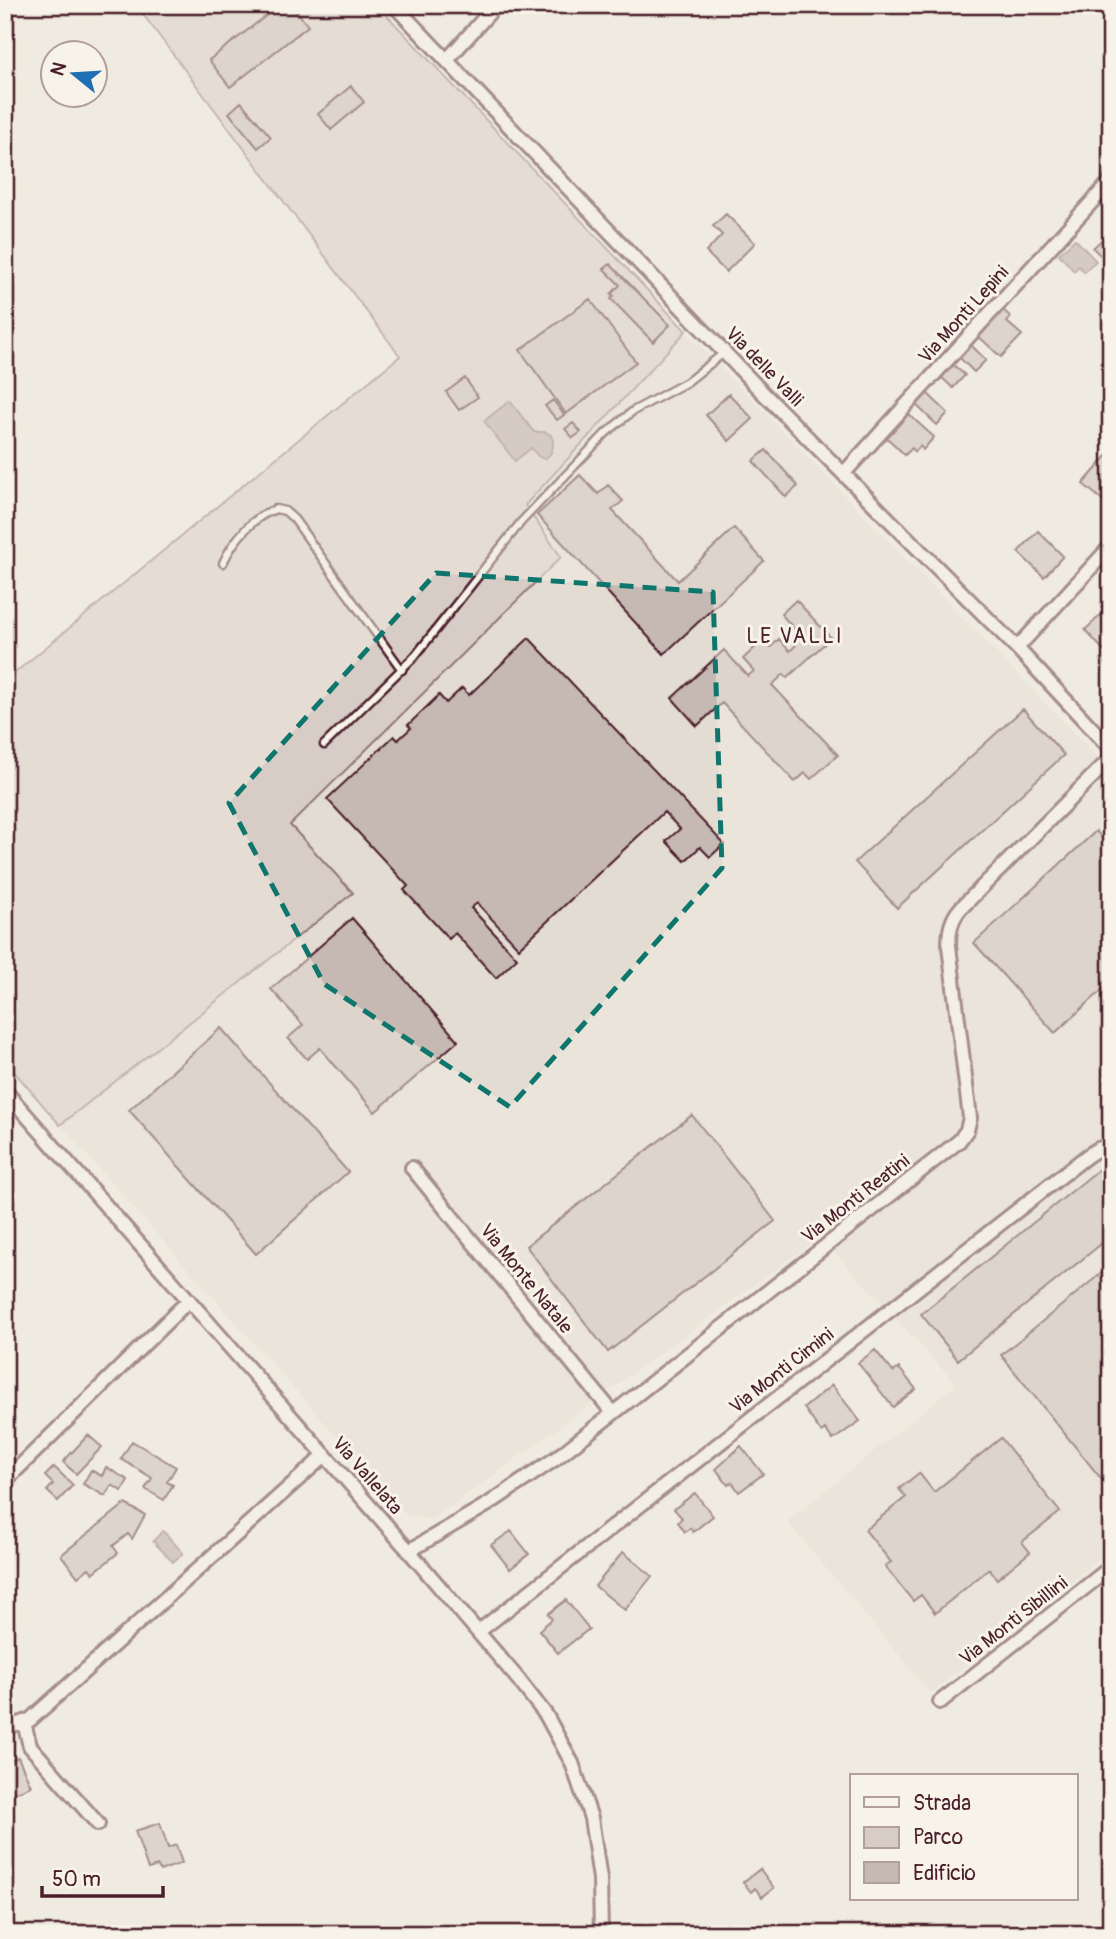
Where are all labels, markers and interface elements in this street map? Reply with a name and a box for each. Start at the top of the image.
north arrow [38,38,108,108]
text: N [45,59,72,79]
street label: Via Monti Lepini [913,261,1014,369]
street label: Via delle Valli [720,322,808,412]
district label: LE VALLI [746,623,844,650]
street label: Via Monti Reatini [797,1149,915,1248]
street label: Via Monte Natale [475,1219,578,1339]
street label: Via Monti Cimini [725,1323,839,1419]
street label: Via Vallelata [327,1432,408,1520]
street label: Via Monti Sibillini [955,1571,1072,1670]
legend [850,1774,1078,1900]
text: Strada [913,1790,971,1817]
text: Parco [913,1824,963,1851]
scale bar [42,1855,163,1899]
text: Edificio [913,1860,976,1887]
text: 50 m [52,1866,101,1893]

